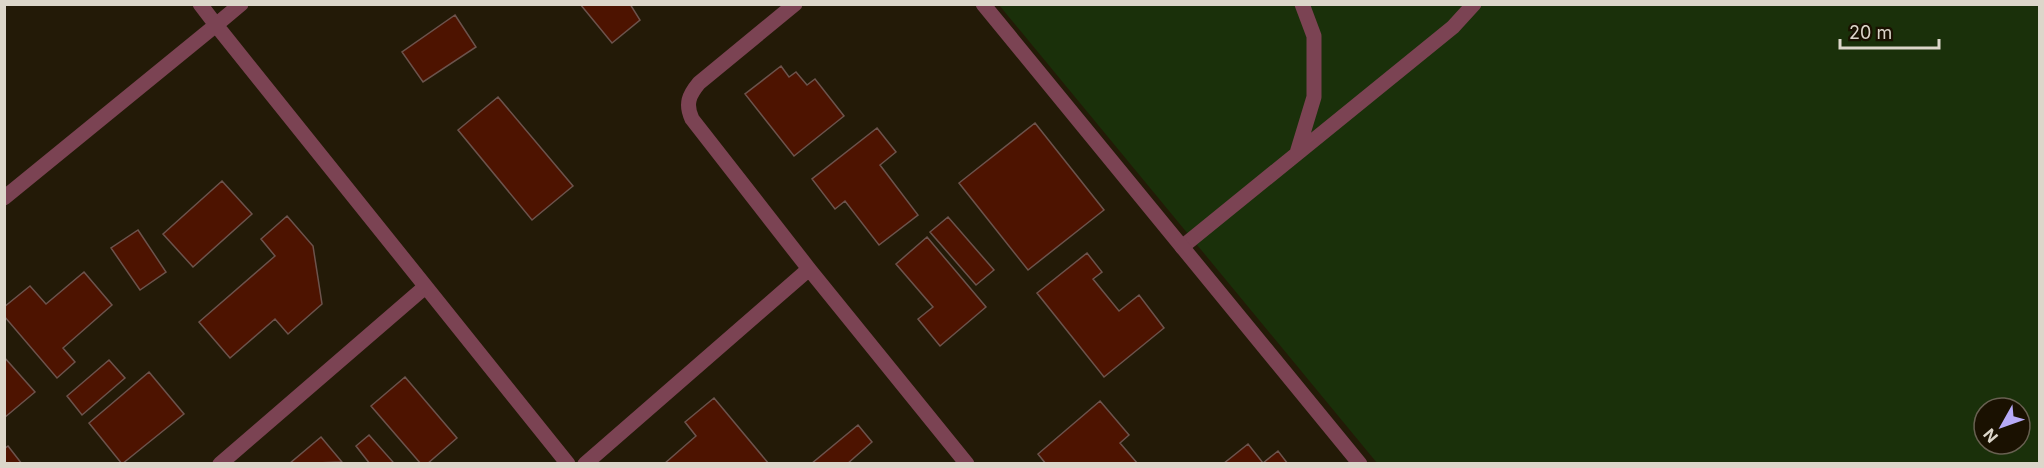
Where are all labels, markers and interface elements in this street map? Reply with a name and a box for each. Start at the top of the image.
scale bar [1840,12,1939,50]
text: 20 m [1849,22,1892,43]
north arrow [1972,396,2032,456]
text: N [1979,425,2002,447]

